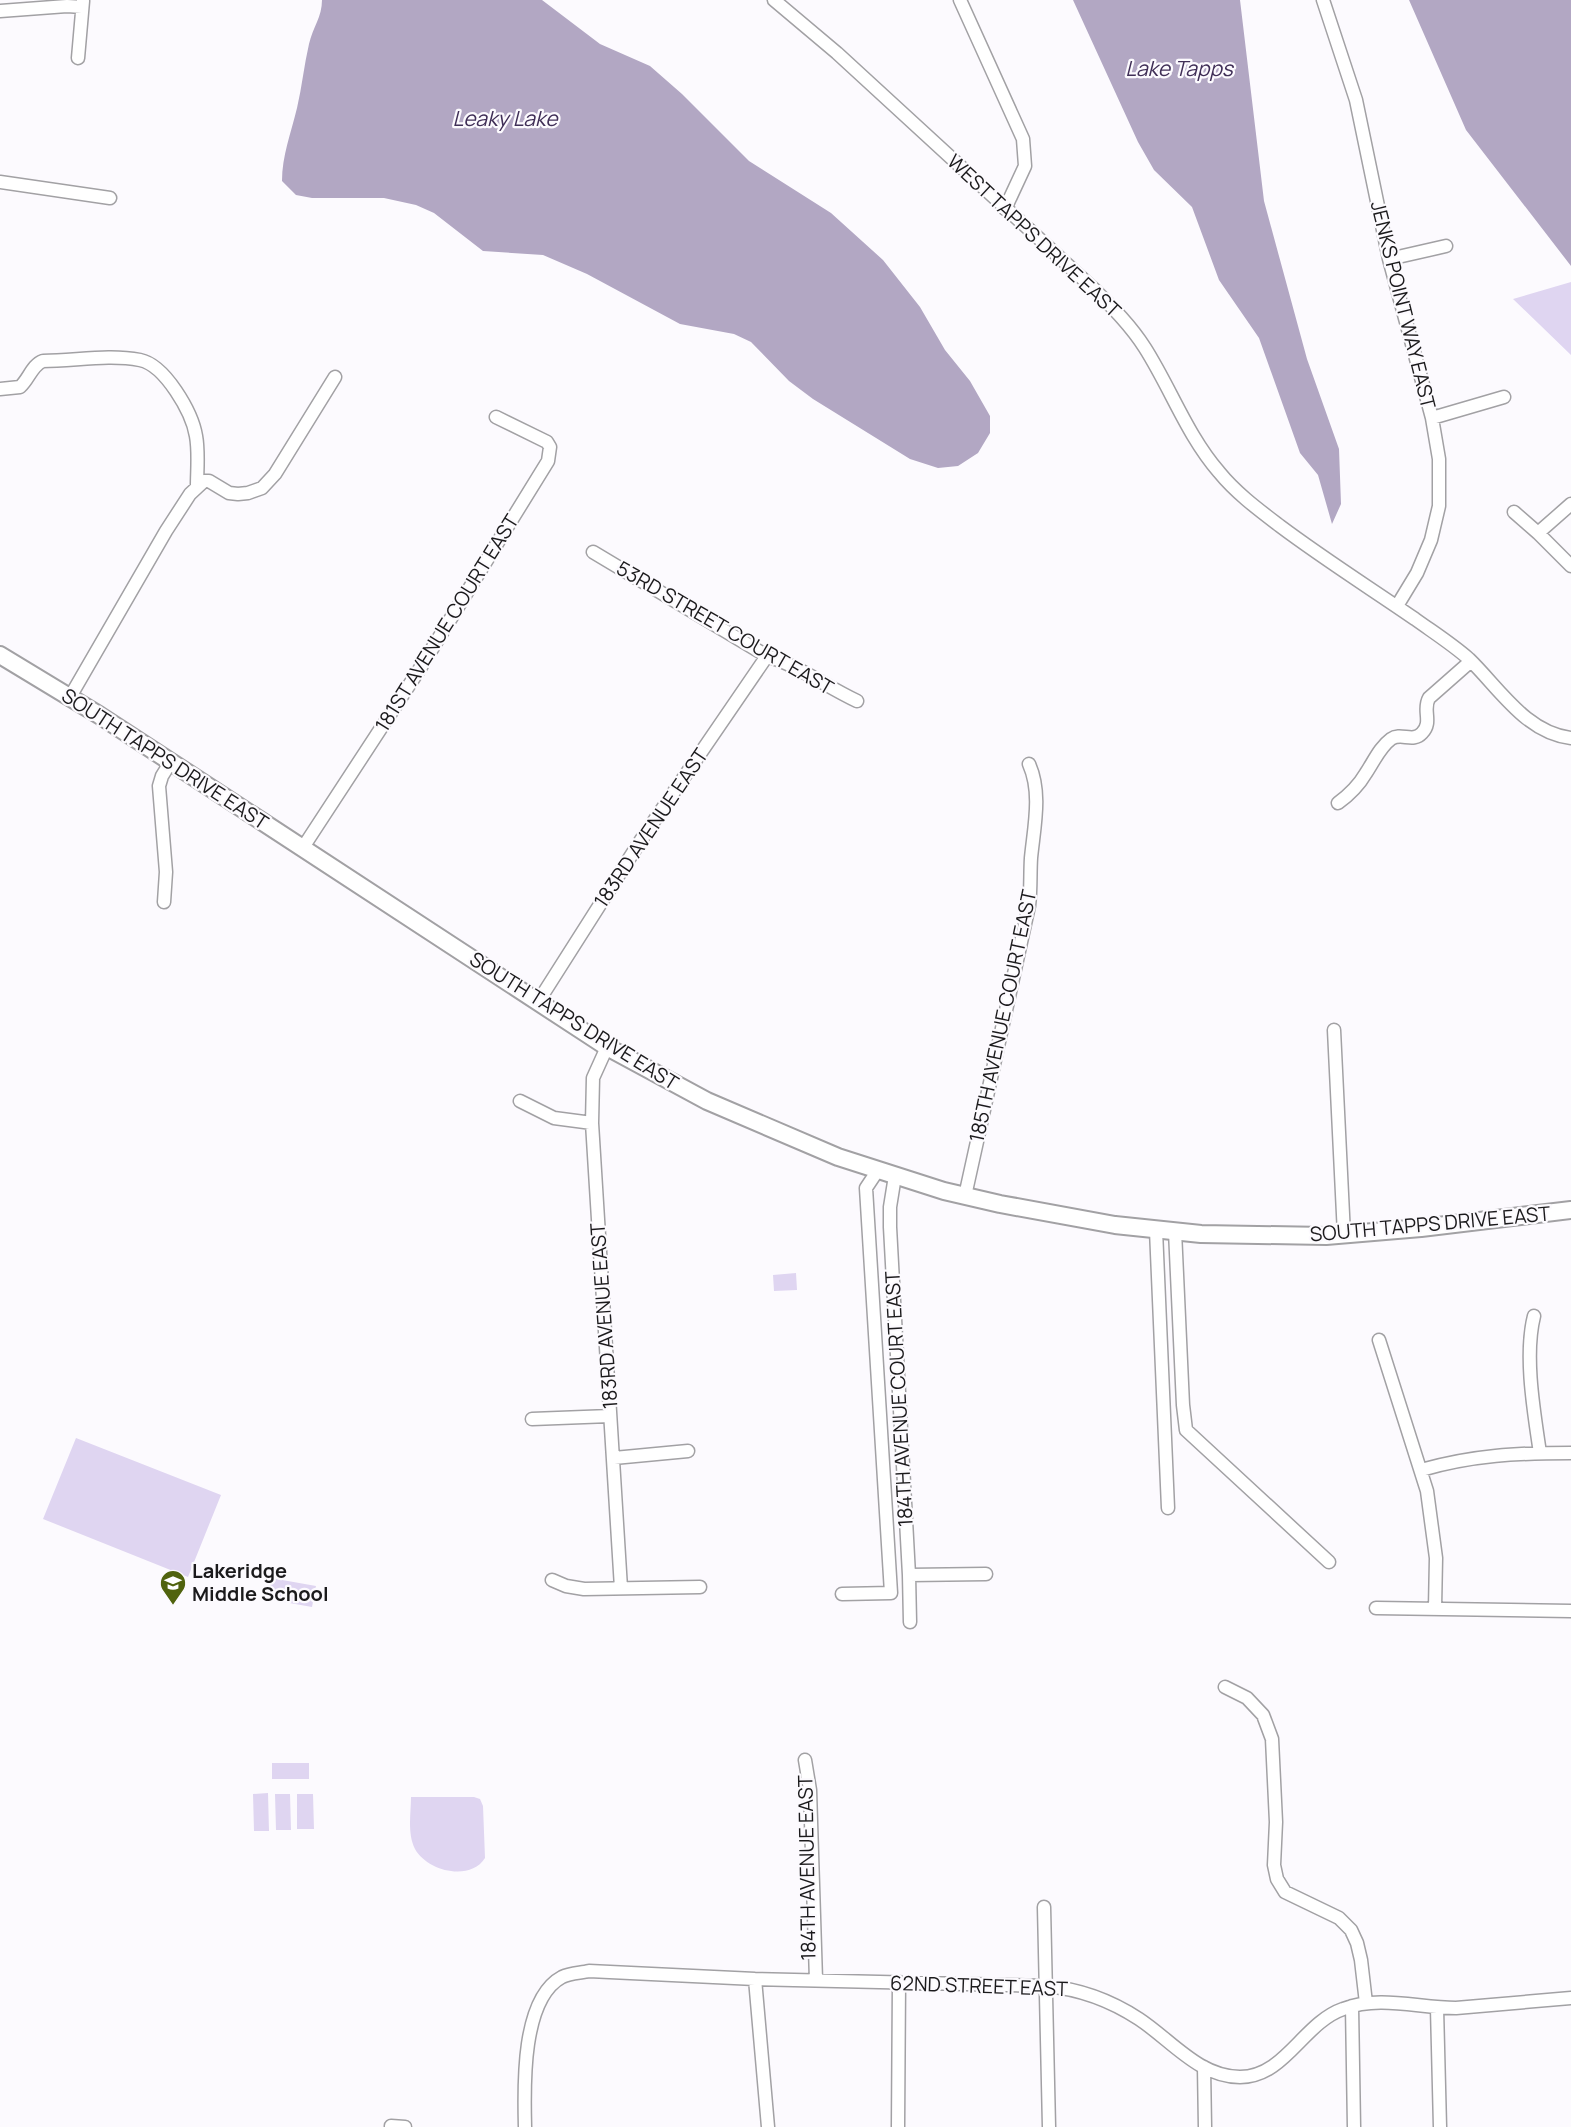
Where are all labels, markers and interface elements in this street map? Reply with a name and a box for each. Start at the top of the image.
water label: Lake Tapps [1125,54,1235,82]
water label: Leaky Lake [452,104,559,132]
street label: WEST TAPPS DRIVE EAST [942,148,1127,323]
street label: JENKS POINT WAY EAST [1365,198,1442,412]
street label: 181ST AVENUE COURT EAST [369,509,525,737]
street label: 53RD STREET COURT EAST [612,554,839,701]
street label: SOUTH TAPPS DRIVE EAST [57,682,274,836]
street label: 183RD AVENUE EAST [587,743,714,912]
street label: 185TH AVENUE COURT EAST [963,887,1042,1144]
street label: SOUTH TAPPS DRIVE EAST [465,945,684,1096]
street label: SOUTH TAPPS DRIVE EAST [1309,1200,1551,1247]
street label: 183RD AVENUE EAST [584,1222,623,1410]
street label: 184TH AVENUE COURT EAST [878,1270,919,1528]
place label: Lakeridge Middle School [192,1557,329,1607]
school or university icon: Lakeridge Middle School [158,1568,188,1606]
street label: 184TH AVENUE EAST [791,1775,822,1961]
street label: 62ND STREET EAST [890,1969,1068,2002]

